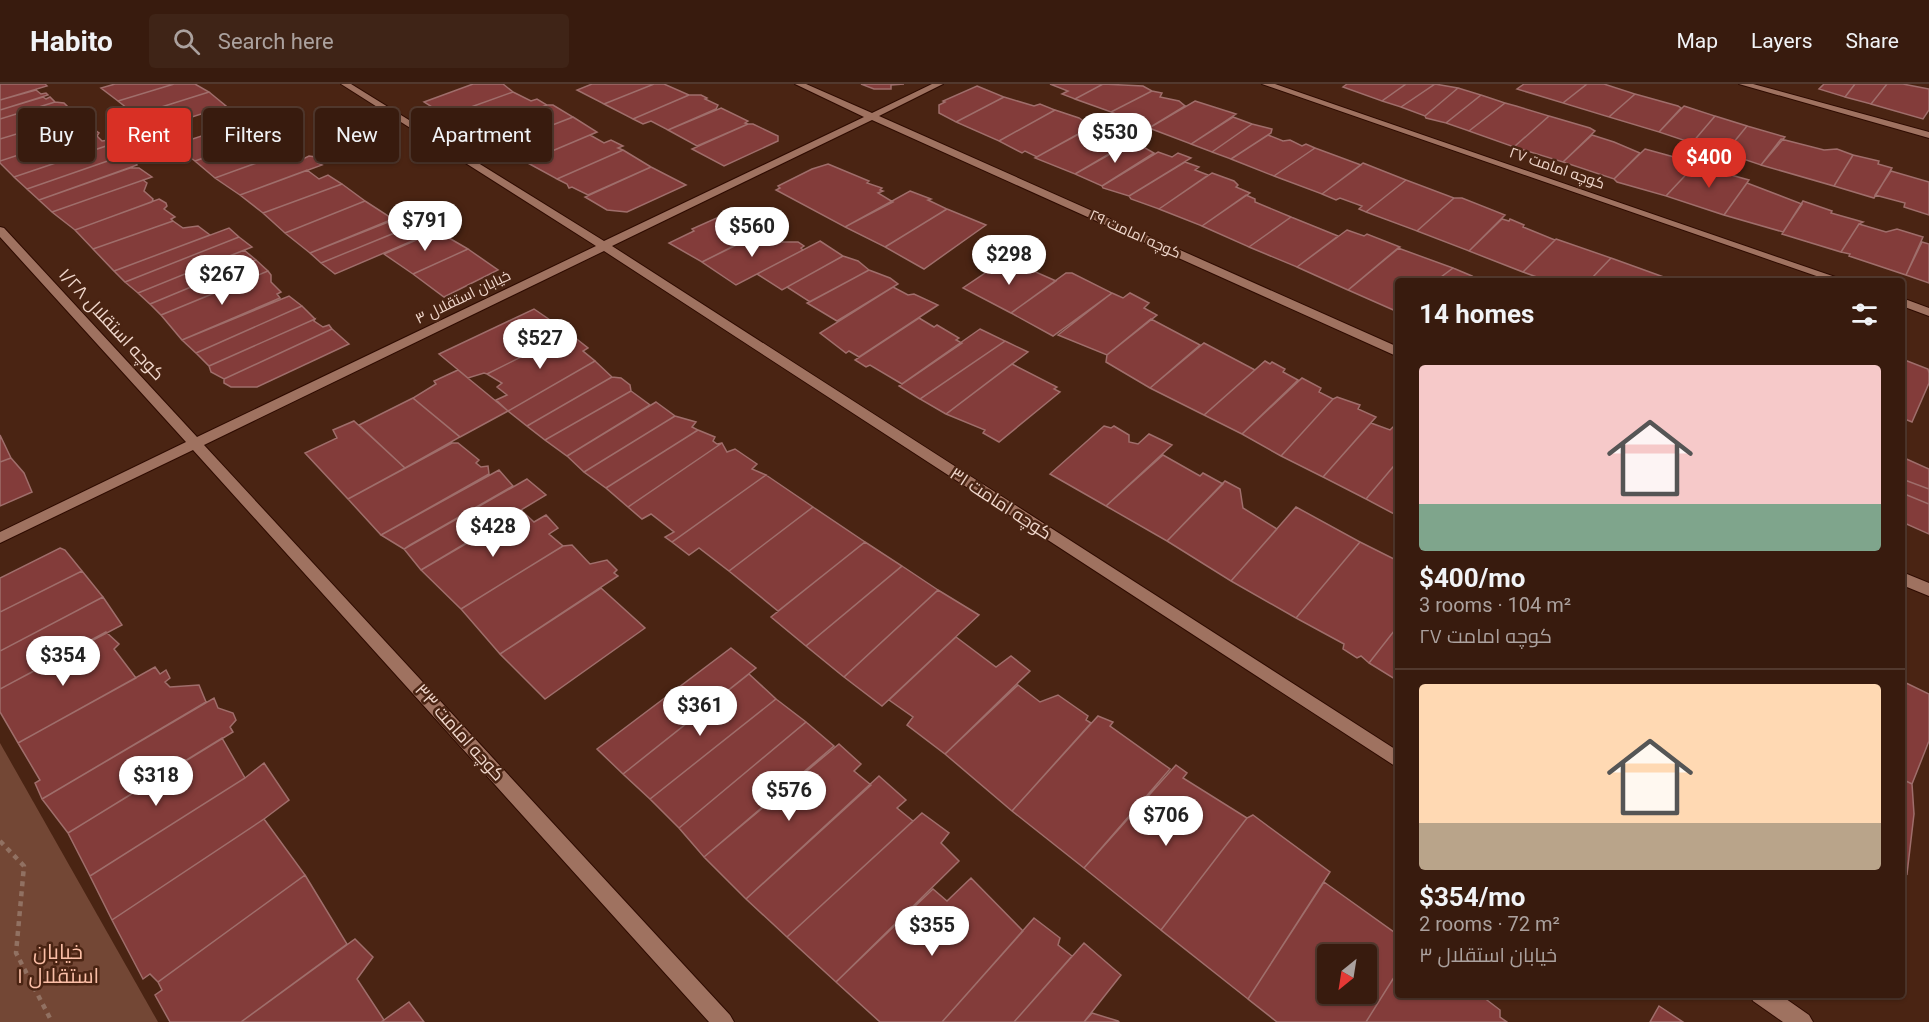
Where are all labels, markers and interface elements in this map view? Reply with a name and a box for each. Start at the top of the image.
search box [149,14,569,68]
text: Habito [30,25,113,58]
icon: search [170,25,203,58]
text: Search here [218,29,334,54]
text: Map [1676,29,1718,53]
text: Layers [1751,29,1812,53]
text: Share [1845,29,1899,53]
chip: Buy [18,108,95,162]
chip: Rent [107,108,191,162]
chip: Filters [203,108,303,162]
chip: New [315,108,399,162]
chip: Apartment [411,108,552,162]
pin: $530 [1079,113,1151,164]
text: $530 [1092,120,1138,144]
pin: $400 [1673,138,1745,189]
street label: کوچه امامت ۲۷ [1507,143,1607,194]
text: $400 [1686,145,1732,169]
pin: $791 [389,201,461,252]
street label: کوچه امامت ۲۹ [1086,206,1184,263]
pin: $560 [716,207,788,258]
text: $791 [402,208,448,232]
text: $560 [729,214,775,238]
pin: $298 [973,235,1045,286]
text: $298 [986,242,1032,266]
pin: $267 [186,255,258,306]
text: $267 [199,262,245,286]
street label: کوچه استقلال ۱/۲۸ [53,264,169,386]
street label: خیابان استقلال ۳ [412,266,514,329]
icon: filters [1848,298,1881,331]
text: 14 homes [1419,299,1534,329]
pin: $527 [504,319,576,370]
text: $527 [517,326,563,350]
icon: home [1596,404,1704,512]
street label: کوچه امامت ۳۱ [945,462,1056,545]
pin: $428 [457,507,529,558]
text: $428 [470,514,516,538]
text: $400/mo [1419,563,1526,593]
text: 3 rooms · 104 m² [1419,593,1571,617]
text: کوچه امامت ۲۷ [1419,624,1552,648]
pin: $354 [27,636,99,687]
text: $354 [40,643,86,667]
street label: کوچه امامت ۳۳ [409,679,509,786]
pin: $361 [664,686,736,737]
text: $361 [677,693,723,717]
icon: home [1596,723,1704,831]
pin: $318 [120,756,192,807]
text: $318 [133,763,179,787]
pin: $576 [753,771,825,822]
text: $576 [766,778,812,802]
pin: $706 [1130,796,1202,847]
text: $706 [1143,803,1189,827]
text: $354/mo [1419,882,1526,912]
pin: $355 [896,906,968,957]
text: 2 rooms · 72 m² [1419,912,1560,936]
text: $355 [909,913,955,937]
park label: خیابان استقلال ۱ [17,940,99,989]
text: خیابان استقلال ۳ [1419,943,1557,967]
north arrow [1317,944,1377,1004]
map controls [1317,944,1377,1004]

